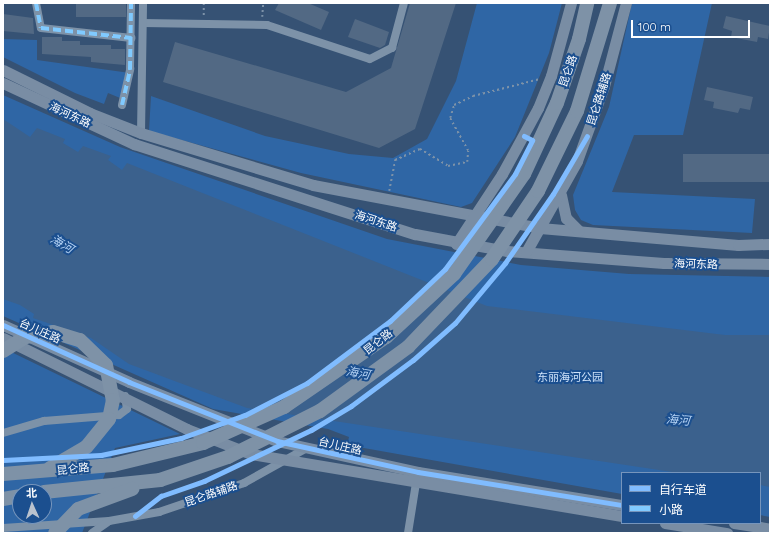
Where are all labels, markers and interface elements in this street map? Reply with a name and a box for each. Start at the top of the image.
scale bar [633,12,752,38]
text: 100 m [638,19,671,34]
street label: 昆仑路 [556,53,580,89]
street label: 昆仑路辅路 [584,71,614,127]
street label: 海河东路 [47,100,93,130]
street label: 海河东路 [353,208,399,234]
water label: 海河 [48,232,76,256]
street label: 海河东路 [674,257,718,271]
street label: 台儿庄路 [17,316,63,346]
street label: 昆仑路 [361,327,395,357]
water label: 海河 [345,364,371,382]
park label: 东丽海河公园 [537,370,603,384]
water label: 海河 [665,412,691,428]
street label: 台儿庄路 [317,435,363,457]
street label: 昆仑路 [56,461,90,477]
legend [621,472,761,524]
street label: 昆仑路辅路 [183,479,239,509]
text: 自行车道 [659,482,707,497]
north arrow [12,484,52,524]
text: 北 [26,486,37,500]
text: 小路 [659,502,683,517]

